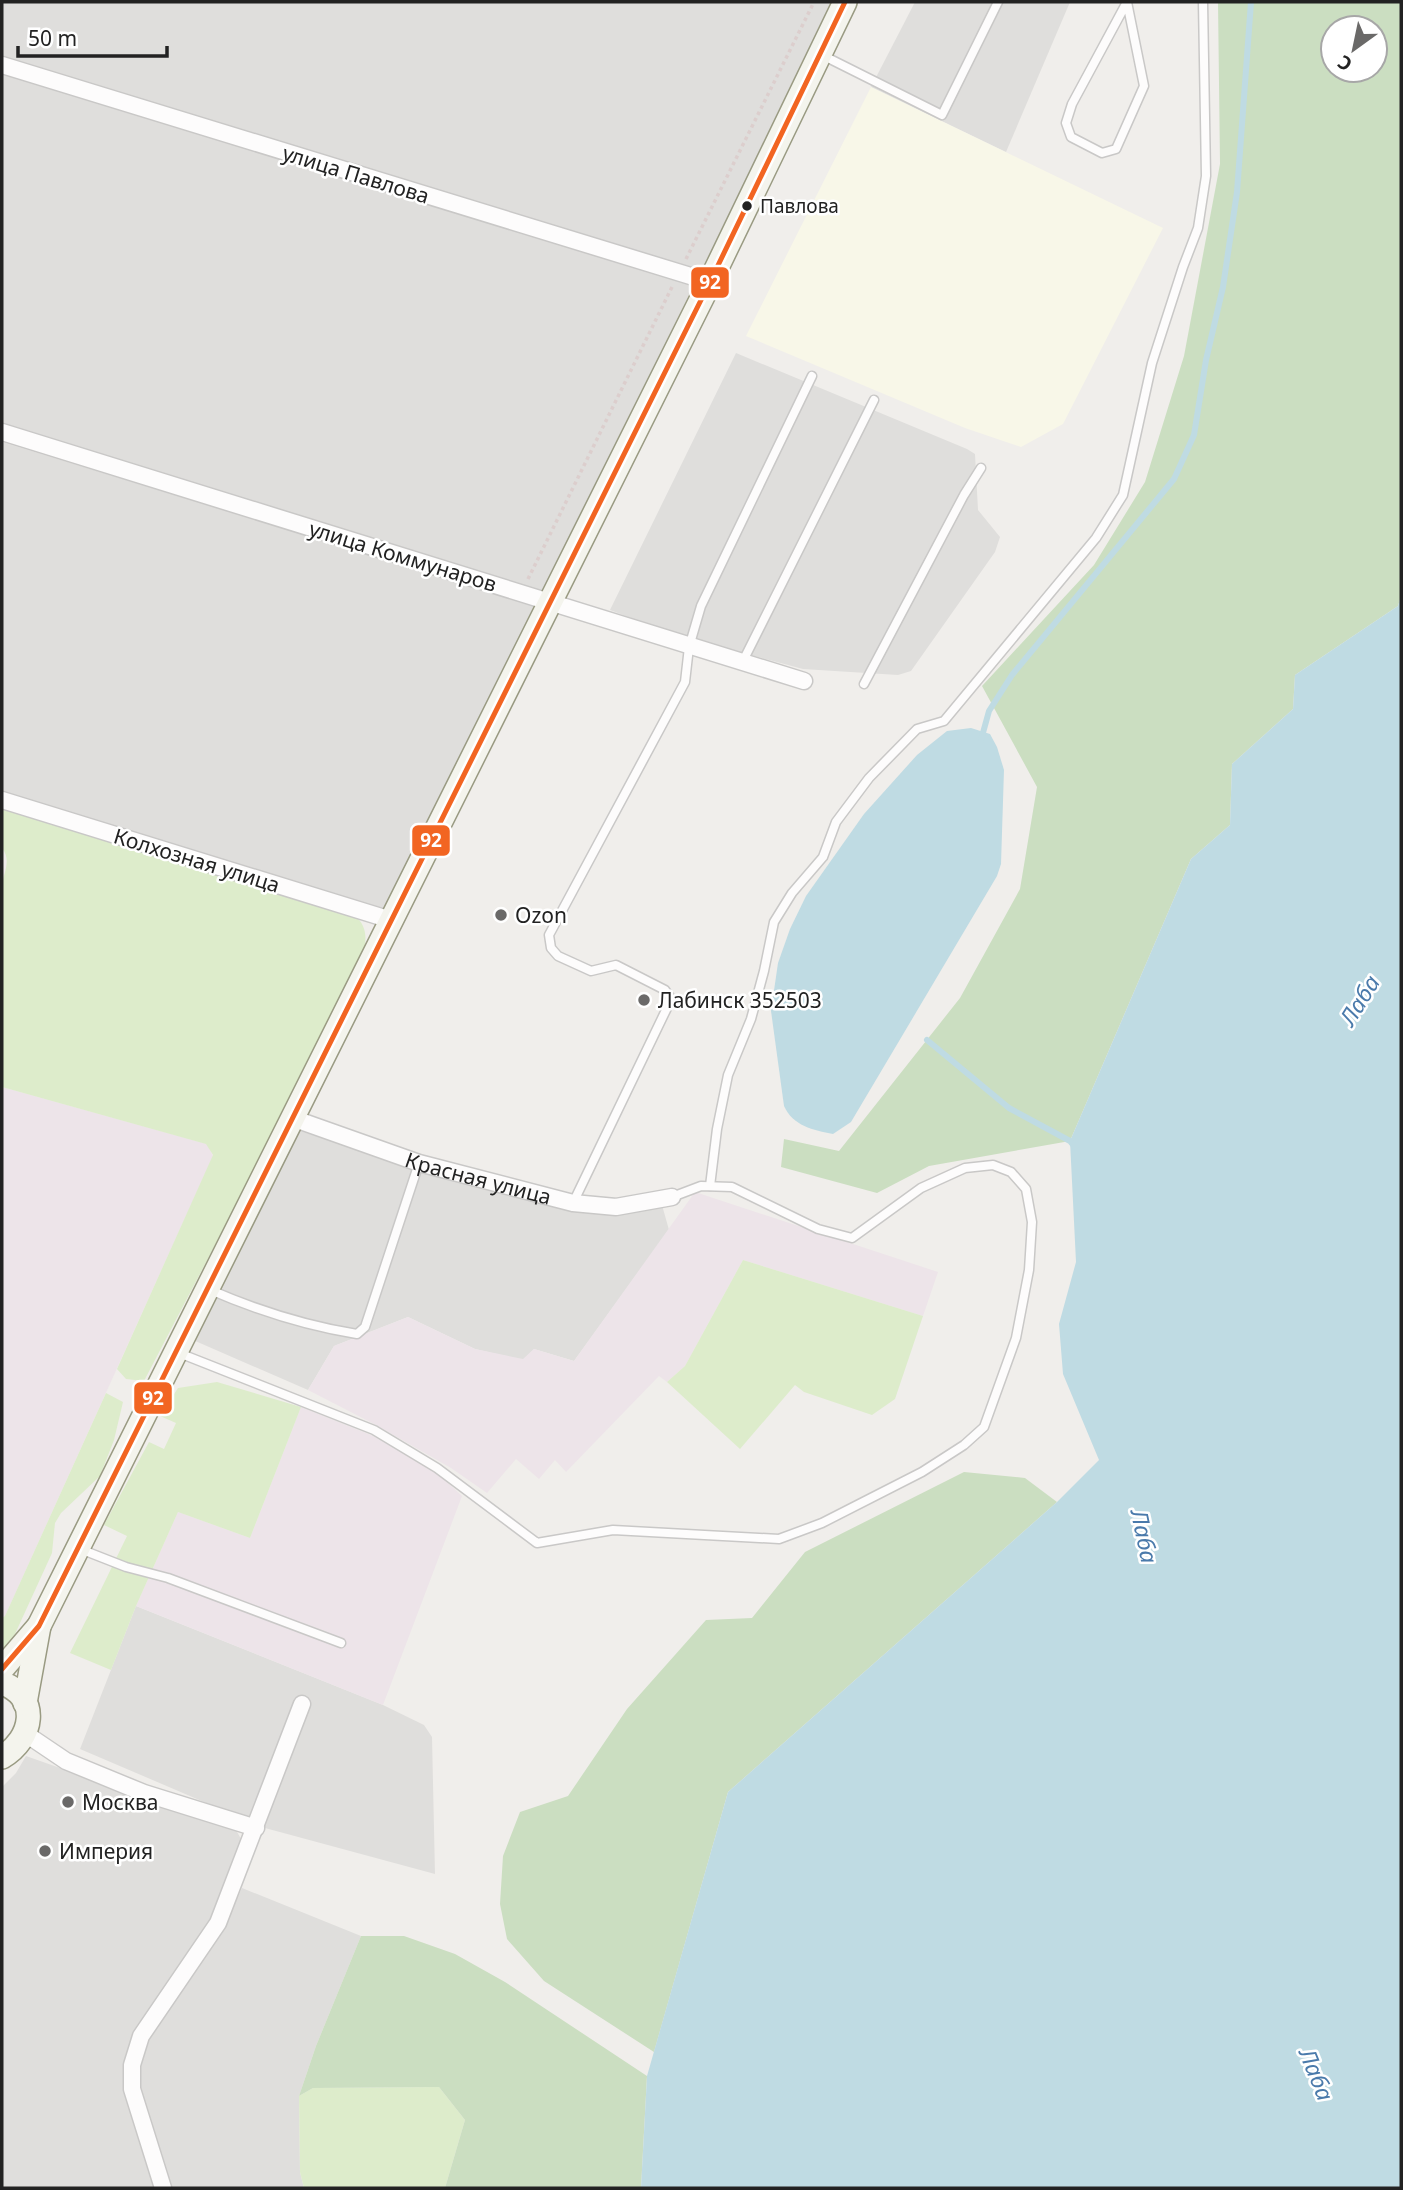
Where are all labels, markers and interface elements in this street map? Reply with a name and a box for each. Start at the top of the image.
scale bar [18,14,166,58]
north arrow [1319,14,1389,84]
text: 50 m [28,24,77,52]
text: С [1333,49,1357,78]
street label: улица Павлова [279,138,433,210]
place label: Павлова [760,193,839,219]
marker: Павлова [740,199,754,213]
line badge: 92 [690,266,730,299]
text: 92 [699,269,721,295]
street label: улица Коммунаров [306,514,500,598]
street label: Колхозная улица [111,821,283,899]
line badge: 92 [411,824,451,857]
text: 92 [420,827,442,853]
place label: Ozon [515,901,567,929]
marker: Ozon [493,907,509,923]
water label: Лаба [1331,969,1387,1032]
place label: Лабинск 352503 [658,986,822,1014]
marker: Лабинск 352503 [636,992,652,1008]
street label: Красная улица [402,1145,554,1211]
line badge: 92 [133,1381,173,1415]
text: 92 [142,1385,164,1411]
water label: Лаба [1124,1505,1166,1566]
place label: Москва [82,1788,159,1816]
marker: Москва [60,1794,76,1810]
place label: Империя [59,1837,153,1865]
marker: Империя [37,1843,53,1859]
water label: Лаба [1292,2042,1342,2105]

